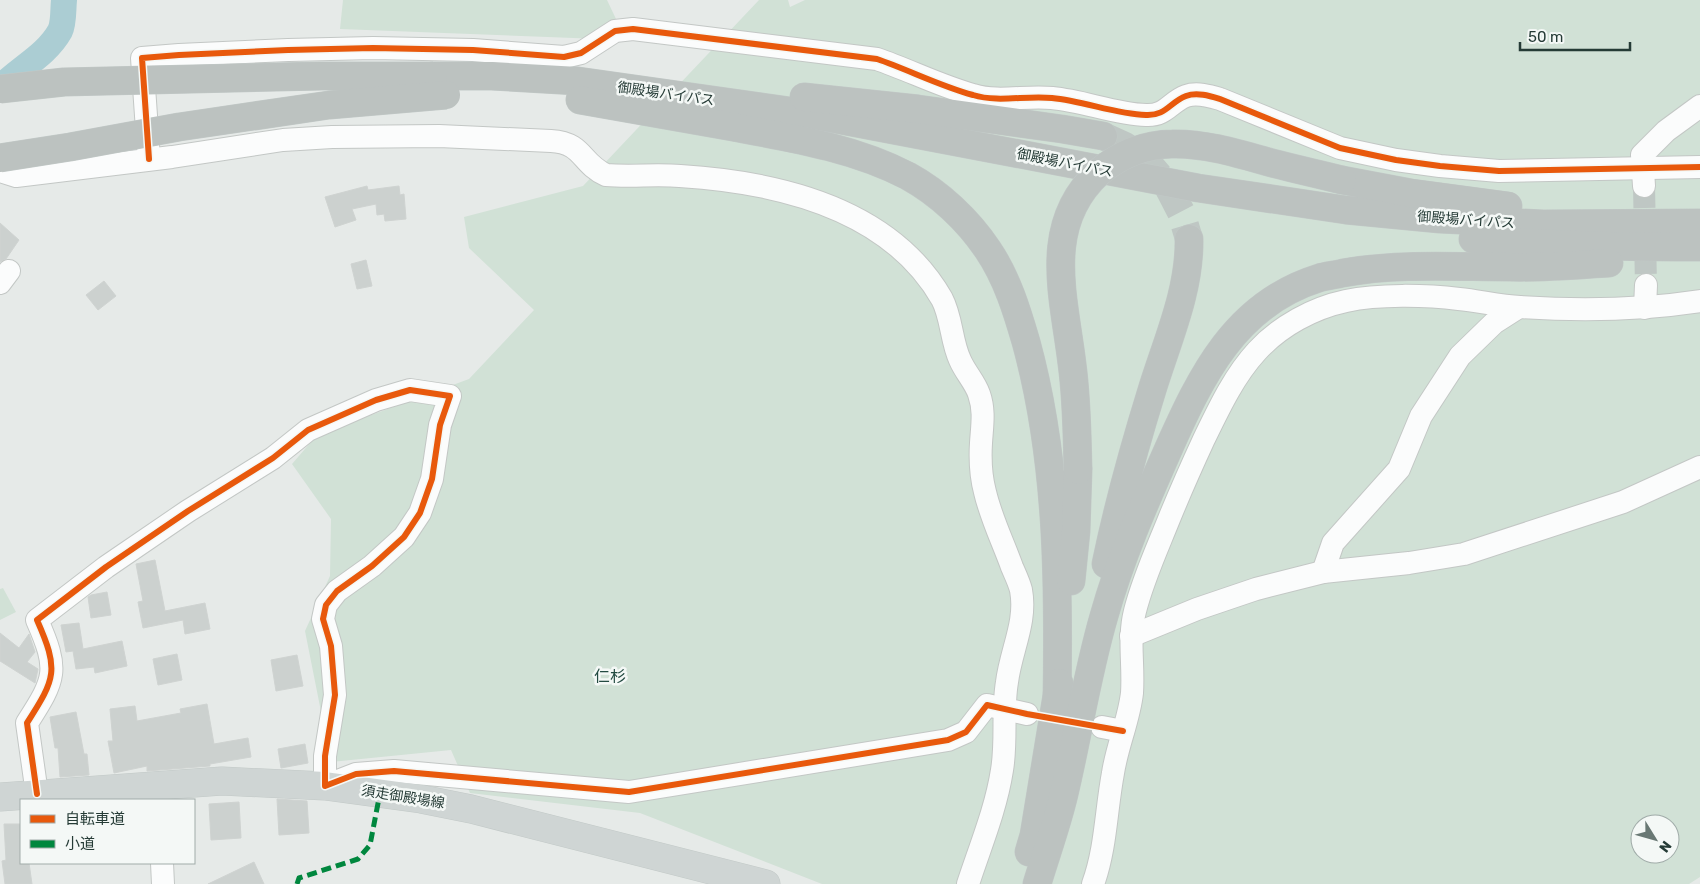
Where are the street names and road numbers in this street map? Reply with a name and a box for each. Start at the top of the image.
street label: 御殿場バイパス [616,79,716,109]
street label: 御殿場バイパス [1015,145,1115,181]
street label: 御殿場バイパス [1417,208,1515,232]
street label: 須走御殿場線 [360,782,446,812]

